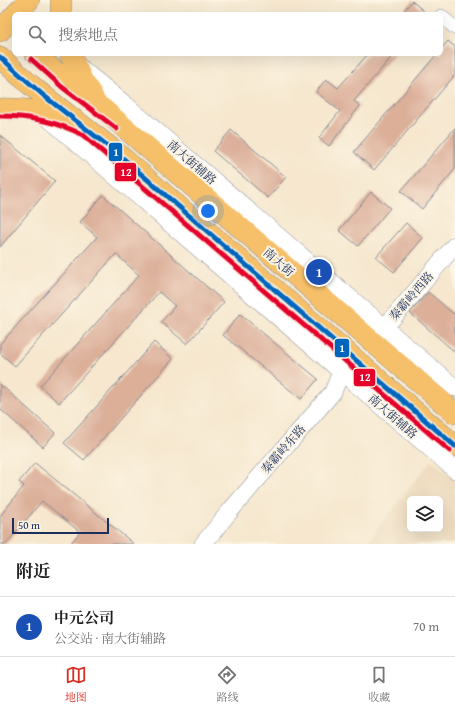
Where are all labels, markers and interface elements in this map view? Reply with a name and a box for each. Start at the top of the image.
search box [12,12,443,56]
icon: search [26,23,48,45]
text: 搜索地点 [58,24,118,45]
street label: 南大街辅路 [164,136,220,188]
line badge: 1 [108,142,123,162]
text: 1 [113,144,119,160]
line badge: 12 [114,162,137,182]
text: 12 [120,164,132,180]
your location [198,201,218,221]
street label: 南大街 [260,244,299,281]
pin: 1 [306,257,332,287]
street label: 秦霸岭西路 [385,268,437,324]
line badge: 1 [334,338,350,358]
text: 1 [339,340,345,356]
line badge: 12 [353,368,376,387]
text: 12 [359,369,371,385]
street label: 南大街辅路 [365,390,421,442]
street label: 秦霸岭东路 [257,421,309,477]
map controls [407,496,443,532]
button: layers [407,496,443,532]
scale bar [12,516,109,535]
text: 50 m [18,517,40,533]
text: 附近 [16,558,50,583]
text: 中元公司 [54,607,114,628]
text: 1 [26,617,32,636]
text: 70 m [413,617,439,636]
text: 公交站 · 南大街辅路 [54,629,166,648]
tab: 地图 [65,664,87,705]
tab: 路线 [216,664,238,705]
tab: 收藏 [368,664,390,705]

